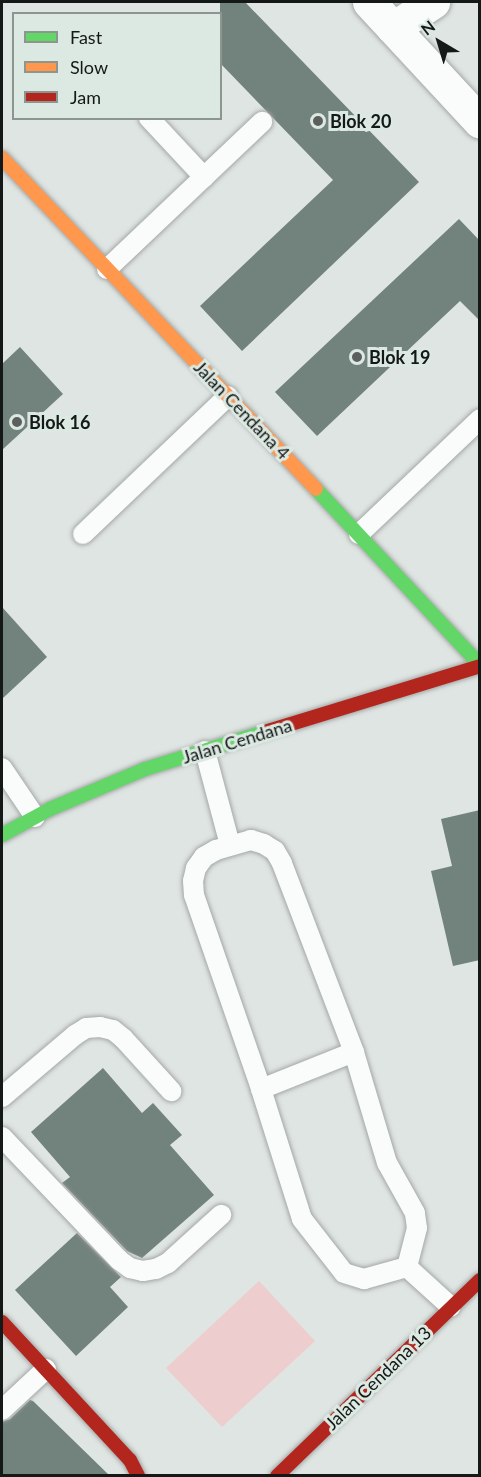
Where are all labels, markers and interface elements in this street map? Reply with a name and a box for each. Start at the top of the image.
legend [12,12,222,120]
north arrow [409,12,469,72]
text: N [417,16,438,39]
text: Fast [70,26,102,48]
text: Slow [70,56,108,78]
text: Jam [70,86,101,108]
place label: Blok 20 [330,110,391,132]
marker: Blok 20 [311,114,325,128]
place label: Blok 19 [369,346,430,368]
marker: Blok 19 [350,350,364,364]
street label: Jalan Cendana 4 [190,356,294,464]
place label: Blok 16 [29,411,90,433]
marker: Blok 16 [10,415,24,429]
street label: Jalan Cendana [180,714,294,768]
street label: Jalan Cendana 13 [321,1322,435,1434]

